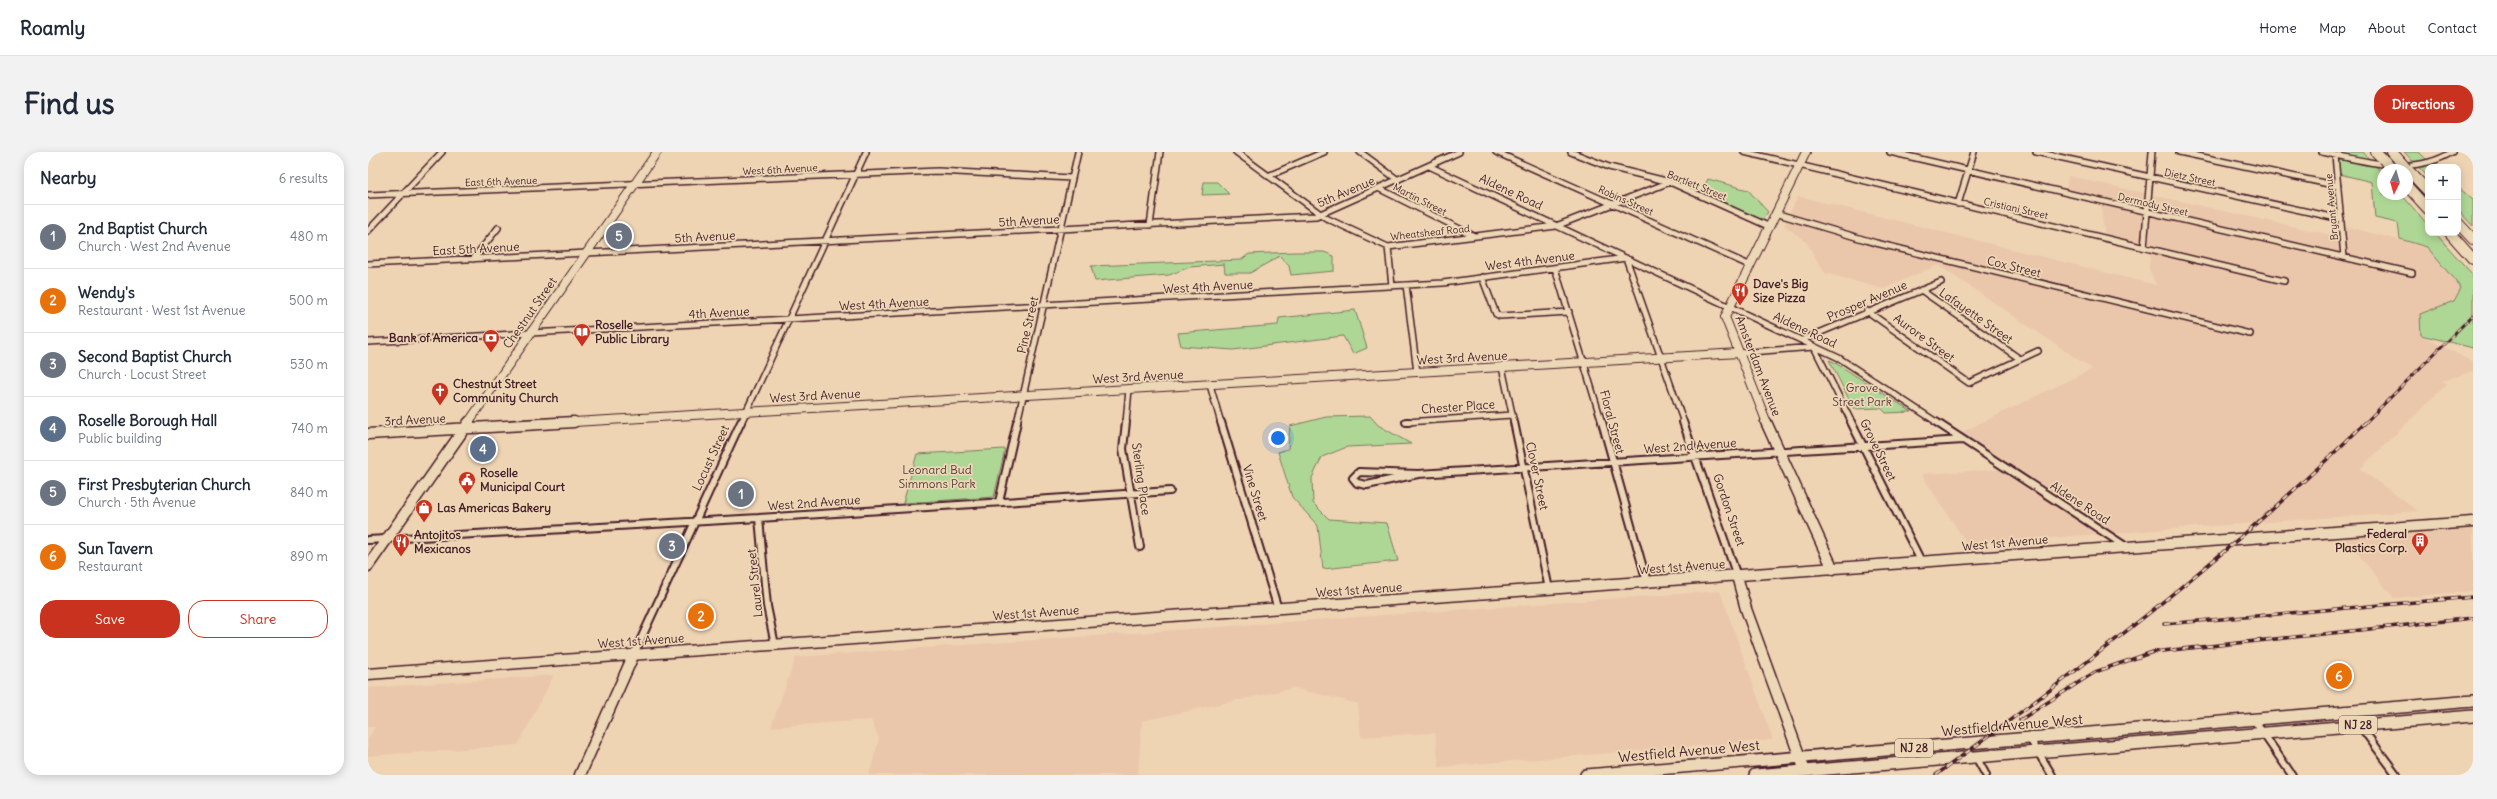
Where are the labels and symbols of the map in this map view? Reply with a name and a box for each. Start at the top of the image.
street label: West 6th Avenue [742,161,818,178]
north arrow [2377,164,2413,200]
street label: Dietz Street [2163,166,2217,189]
street label: Bartlett Street [1665,168,1729,204]
street label: Aldene Road [1477,170,1545,213]
street label: 5th Avenue [1315,173,1377,210]
street label: Bryant Avenue [2322,173,2341,241]
street label: East 6th Avenue [465,174,538,189]
street label: Martin Street [1391,180,1449,219]
street label: Robins Street [1596,183,1656,219]
street label: Dermody Street [2117,190,2190,219]
street label: Cristiani Street [1982,195,2050,222]
street label: 5th Avenue [998,211,1060,230]
pin: 5 [606,221,632,251]
street label: Wheatsheaf Road [1390,222,1471,243]
street label: 5th Avenue [674,227,736,246]
street label: East 5th Avenue [432,239,520,258]
street label: West 4th Avenue [1484,248,1576,273]
street label: Cox Street [1986,253,2043,280]
street label: Chestnut Street [499,274,560,351]
place label: Dave's Big Size Pizza [1753,276,1809,305]
street label: West 4th Avenue [1163,277,1253,296]
street label: Prosper Avenue [1825,277,1909,324]
restaurant icon: Dave's Big Size Pizza [1730,281,1750,306]
street label: Lafayette Street [1937,285,2016,347]
street label: West 4th Avenue [839,294,929,313]
street label: Pine Street [1014,295,1041,355]
street label: 4th Avenue [688,303,750,322]
street label: Aldene Road [1771,308,1839,351]
street label: Aurore Street [1891,310,1958,365]
street label: Amsterdam Avenue [1732,313,1785,418]
place label: Roselle Public Library [595,317,670,347]
library icon: Roselle Public Library [572,322,592,347]
bank icon: Bank of America [481,328,501,353]
place label: Bank of America [389,330,478,345]
street label: West 3rd Avenue [1416,348,1508,367]
street label: West 3rd Avenue [1092,367,1184,386]
place label: Chestnut Street Community Church [453,376,559,406]
park label: Grove Street Park [1832,380,1892,409]
church icon: Chestnut Street Community Church [430,381,450,406]
street label: West 3rd Avenue [769,386,861,405]
street label: Floral Street [1597,388,1628,455]
street label: Chester Place [1421,396,1495,417]
street label: 3rd Avenue [384,410,446,429]
street label: Grove Street [1857,416,1900,483]
street label: Locust Street [689,423,732,493]
your location [1268,428,1288,448]
pin: 4 [470,434,496,464]
street label: West 2nd Avenue [1643,435,1737,456]
street label: Clover Street [1523,440,1552,511]
street label: Sterling Place [1129,442,1154,516]
park label: Leonard Bud Simmons Park [898,462,976,491]
street label: Vine Street [1240,463,1271,523]
place label: Roselle Municipal Court [480,465,566,495]
public building icon: Roselle Municipal Court [457,470,477,495]
street label: Gordon Street [1710,472,1749,548]
street label: Aldene Road [2048,478,2113,527]
pin: 1 [728,479,754,509]
street label: West 2nd Avenue [767,492,861,513]
shop icon: Las Americas Bakery [414,498,434,523]
place label: Las Americas Bakery [437,500,551,516]
place label: Federal Plastics Corp. [2335,526,2408,556]
place label: Antojitos Mexicanos [414,527,471,556]
pin: 3 [659,531,685,561]
street label: West 1st Avenue [1961,531,2049,554]
building icon: Federal Plastics Corp. [2410,531,2430,556]
restaurant icon: Antojitos Mexicanos [391,532,411,557]
street label: Laurel Street [743,548,766,618]
street label: West 1st Avenue [1638,556,1726,577]
street label: West 1st Avenue [1315,579,1403,600]
pin: 2 [688,601,714,631]
street label: West 1st Avenue [992,602,1080,623]
street label: West 1st Avenue [597,630,685,651]
pin: 6 [2326,661,2352,691]
street label: Westfield Avenue West [1941,710,2084,740]
road number: NJ 28 [2339,716,2377,734]
street label: Westfield Avenue West [1618,736,1761,766]
road number: NJ 28 [1895,739,1933,757]

